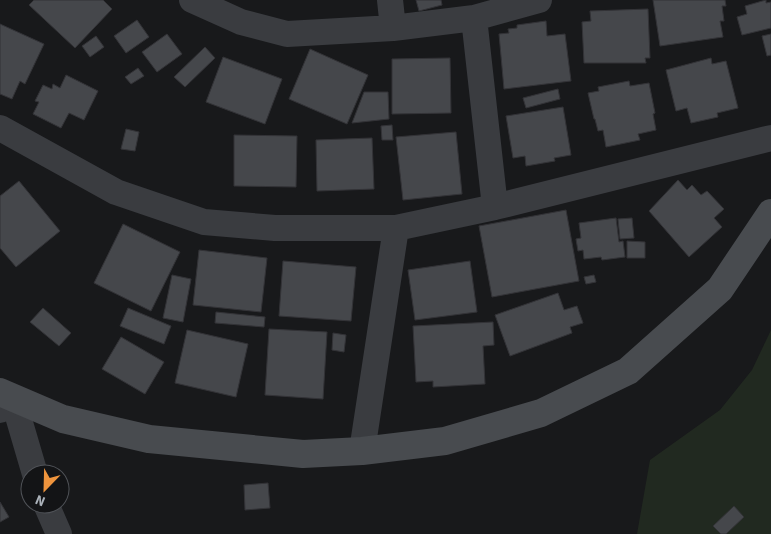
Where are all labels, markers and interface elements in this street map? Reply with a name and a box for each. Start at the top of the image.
north arrow [20,464,70,514]
text: N [32,489,49,511]

